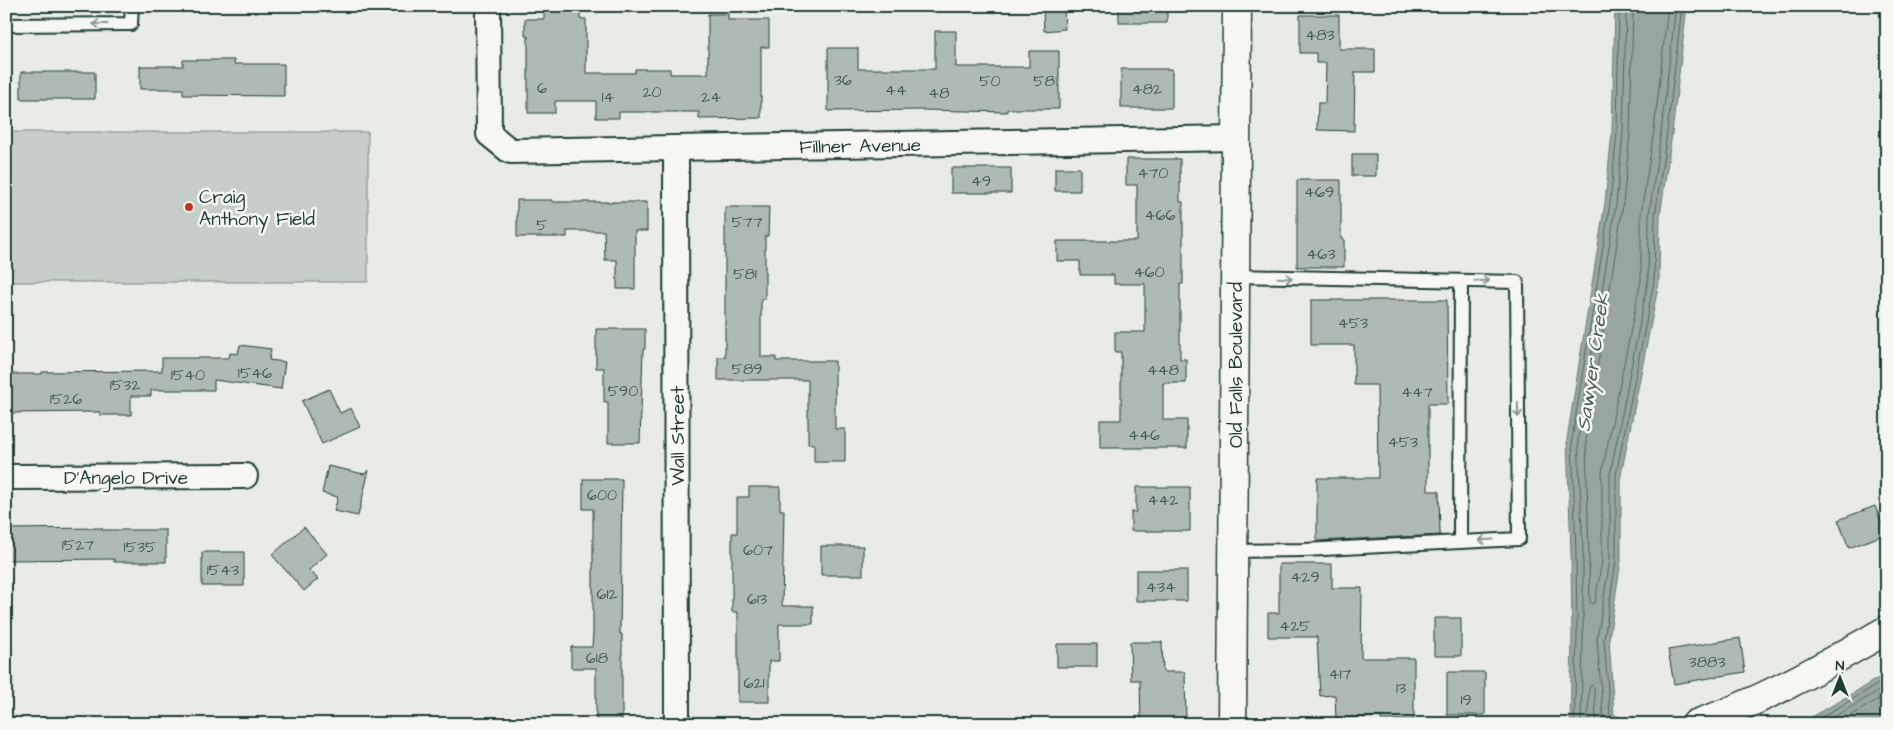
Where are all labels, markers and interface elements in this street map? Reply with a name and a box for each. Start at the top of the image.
one-way arrow [92,19,108,29]
house number: 483 [1305,24,1335,46]
house number: 36 [834,69,852,91]
house number: 50 [979,70,1001,92]
house number: 58 [1033,70,1055,92]
house number: 6 [537,77,547,99]
house number: 482 [1132,78,1162,100]
house number: 44 [885,79,907,101]
house number: 20 [642,81,662,103]
house number: 48 [928,82,950,104]
house number: 14 [602,86,615,108]
house number: 24 [701,86,721,108]
street label: Fillner Avenue [799,132,921,161]
house number: 470 [1138,162,1168,184]
house number: 49 [971,170,991,192]
house number: 469 [1304,181,1334,203]
place label: Craig Anthony Field [199,184,315,234]
marker: Craig Anthony Field [183,201,195,213]
house number: 466 [1145,204,1175,226]
house number: 577 [731,211,763,233]
house number: 5 [536,214,548,236]
house number: 463 [1306,243,1336,265]
house number: 460 [1133,261,1165,283]
house number: 581 [733,263,757,285]
one-way arrow [1277,273,1293,282]
one-way arrow [1474,276,1490,286]
street label: Old Falls Boulevard [1223,282,1250,448]
water label: Sawyer Creek [1569,291,1618,433]
house number: 453 [1338,312,1368,334]
house number: 589 [732,358,762,380]
house number: 448 [1147,359,1179,381]
house number: 1546 [238,362,272,384]
house number: 1540 [171,364,205,386]
house number: 1532 [110,374,140,396]
house number: 590 [608,380,638,402]
house number: 447 [1401,381,1433,403]
street label: Wall Street [665,386,692,486]
house number: 1526 [50,388,82,410]
one-way arrow [1513,402,1523,418]
house number: 446 [1128,424,1160,446]
house number: 453 [1388,431,1418,453]
street label: D'Angelo Drive [64,465,188,493]
house number: 600 [587,484,617,506]
house number: 442 [1148,489,1178,511]
house number: 1527 [62,534,94,556]
house number: 1535 [124,536,157,558]
one-way arrow [1478,536,1494,545]
house number: 607 [743,539,773,561]
house number: 1543 [207,559,239,581]
house number: 429 [1290,566,1320,588]
house number: 434 [1146,576,1176,598]
house number: 612 [596,583,618,605]
house number: 613 [747,588,767,610]
house number: 425 [1279,615,1311,637]
house number: 618 [586,647,608,669]
house number: 3883 [1688,651,1726,673]
north arrow [1816,652,1866,702]
text: N [1836,656,1845,676]
house number: 417 [1329,663,1352,685]
house number: 621 [743,672,765,694]
house number: 13 [1396,677,1406,699]
house number: 19 [1460,689,1472,711]

